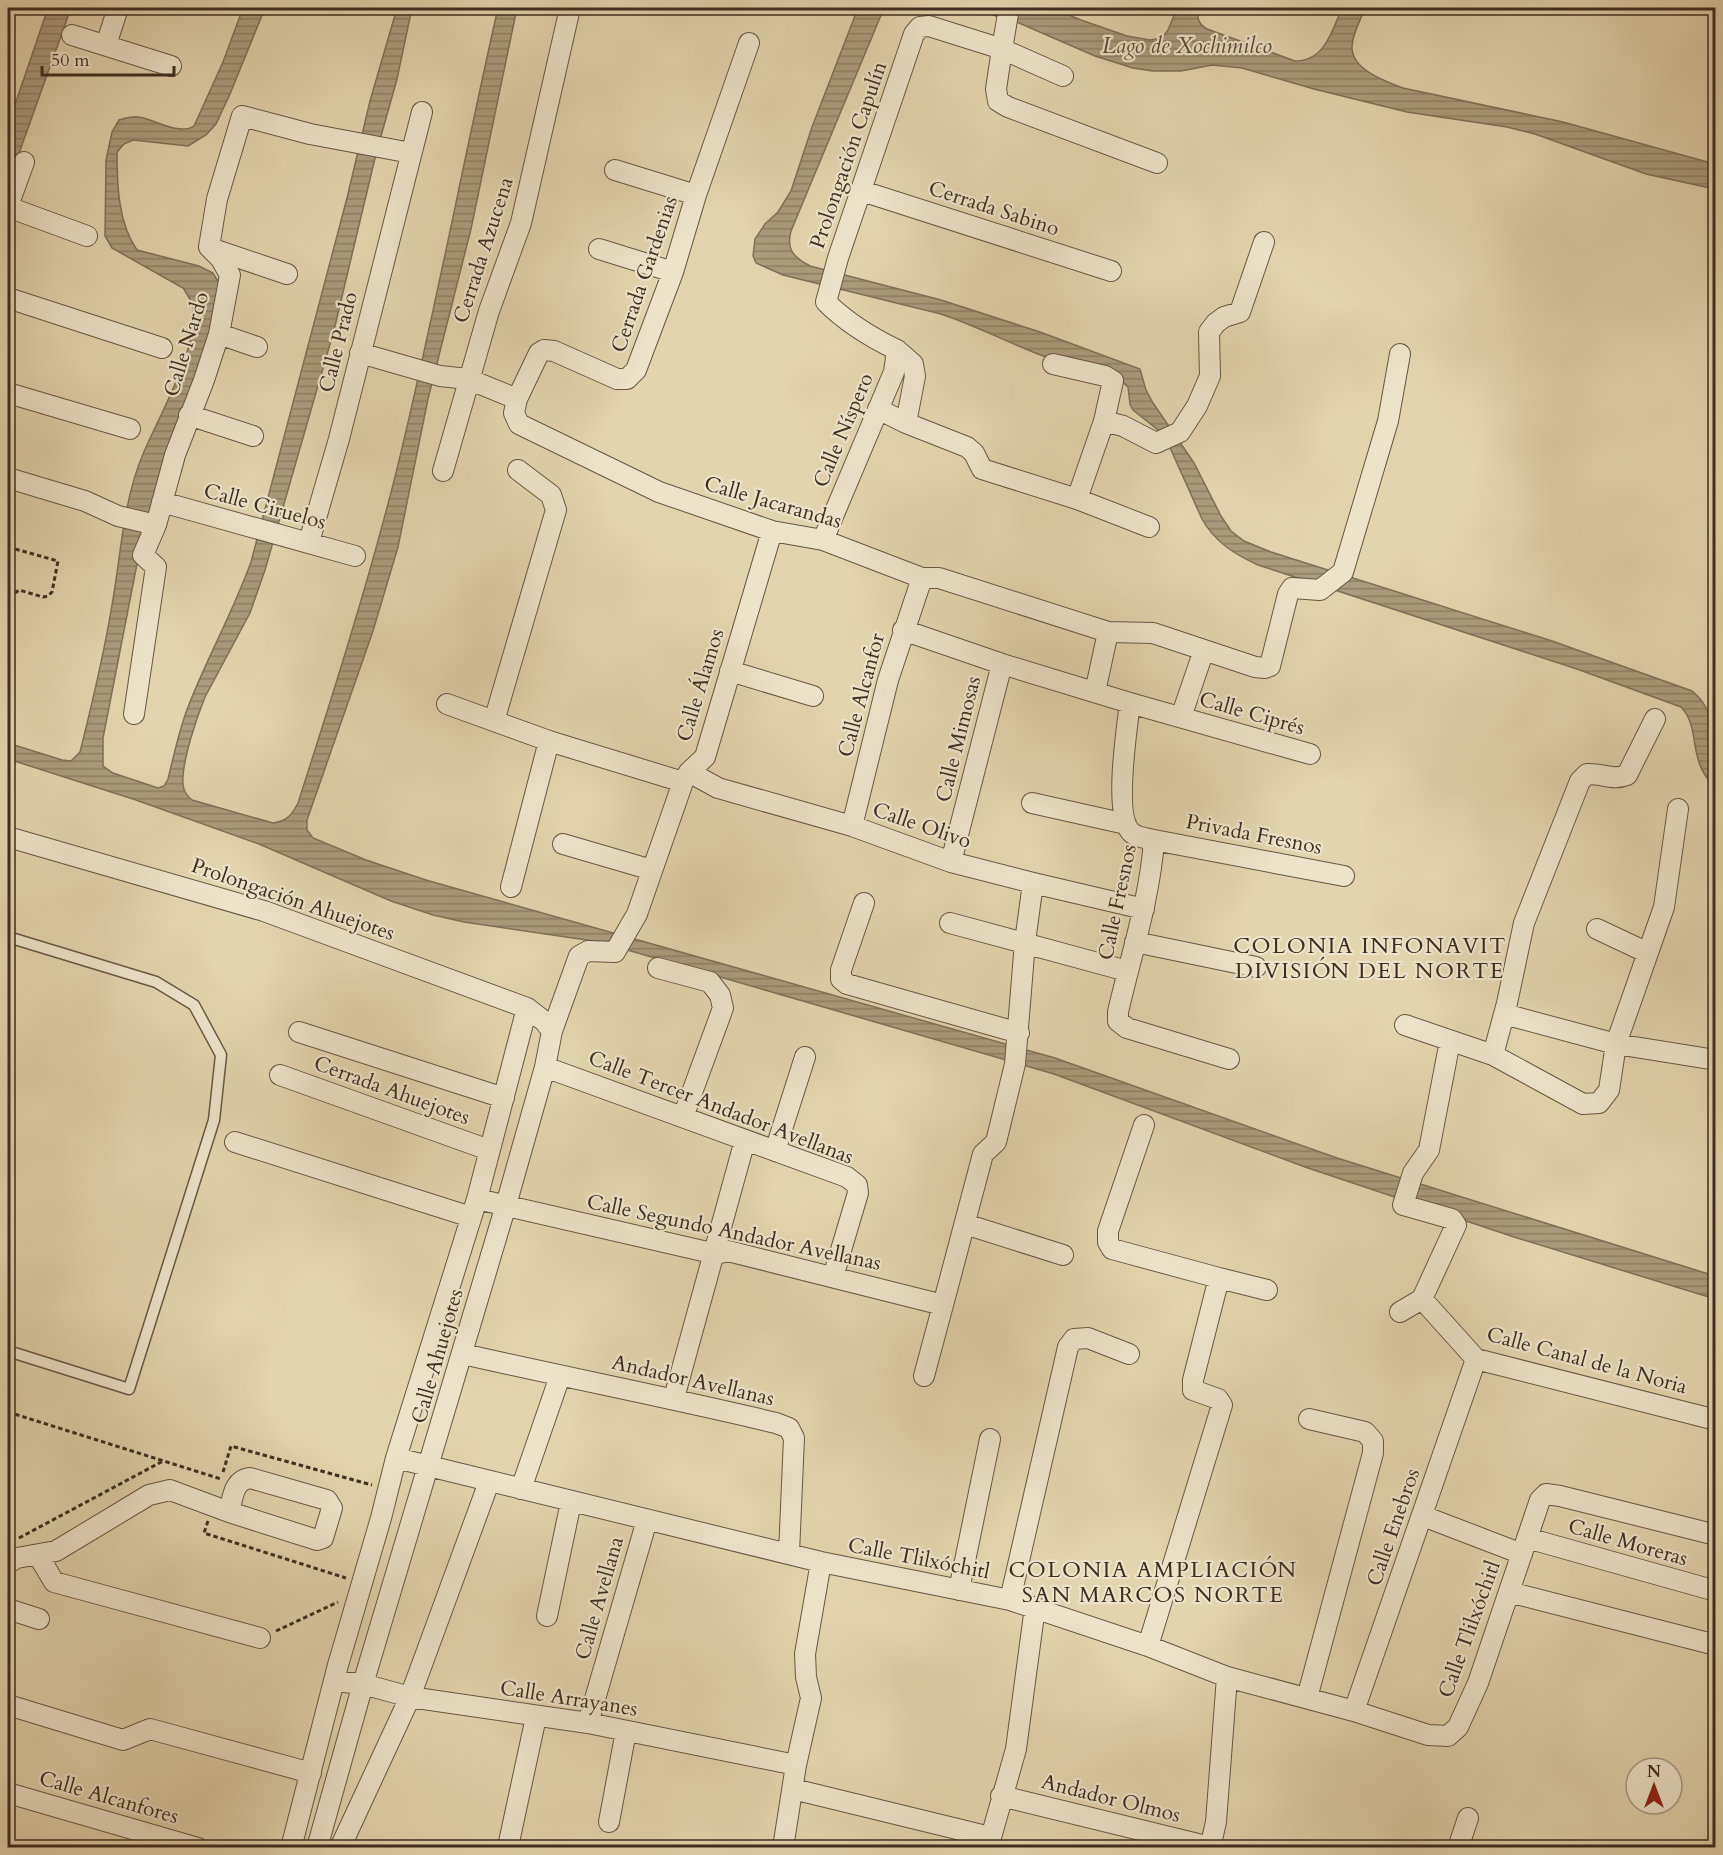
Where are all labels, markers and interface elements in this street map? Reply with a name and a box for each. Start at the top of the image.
water label: Lago de Xochimilco [1102,31,1272,61]
scale bar [42,39,174,77]
text: 50 m [51,48,90,73]
street label: Prolongación Capulín [803,58,894,253]
street label: Cerrada Azucena [446,173,521,327]
street label: Cerrada Sabino [925,174,1063,243]
street label: Cerrada Gardenias [604,192,685,356]
street label: Calle Nardo [157,288,216,400]
street label: Calle Prado [312,289,365,395]
street label: Calle Níspero [806,369,881,492]
street label: Calle Jacarandas [701,469,845,536]
street label: Calle Ciruelos [201,476,329,537]
street label: Calle Álamos [670,625,731,745]
street label: Calle Alcanfor [831,630,892,760]
street label: Calle Mimosas [929,673,988,805]
street label: Calle Ciprés [1196,685,1308,742]
street label: Calle Olivo [869,795,975,856]
street label: Privada Fresnos [1183,807,1324,862]
street label: Calle Fresnos [1091,842,1144,963]
street label: Prolongación Ahuejotes [187,851,398,948]
district label: COLONIA INFONAVIT DIVISIÓN DEL NORTE [1233,931,1507,986]
street label: Calle Tercer Andador Avellanas [584,1043,858,1172]
street label: Cerrada Ahuejotes [310,1049,474,1132]
street label: Calle Segundo Andador Avellanas [584,1187,884,1278]
street label: Calle Ahuejotes [404,1285,471,1427]
street label: Calle Canal de la Noria [1483,1320,1690,1401]
street label: Andador Avellanas [609,1348,777,1413]
street label: Calle Enebros [1360,1464,1427,1590]
street label: Calle Moreras [1565,1512,1691,1573]
street label: Calle Tlilxóchitl [846,1531,992,1586]
street label: Calle Avellana [568,1533,631,1663]
district label: COLONIA AMPLIACIÓN SAN MARCOS NORTE [1008,1555,1298,1610]
street label: Calle Tlilxóchitl [1431,1557,1508,1702]
street label: Calle Arrayanes [498,1673,640,1724]
north arrow [1624,1756,1684,1816]
text: N [1647,1761,1661,1783]
street label: Calle Alcanfores [36,1764,182,1831]
street label: Andador Olmos [1038,1767,1184,1830]

